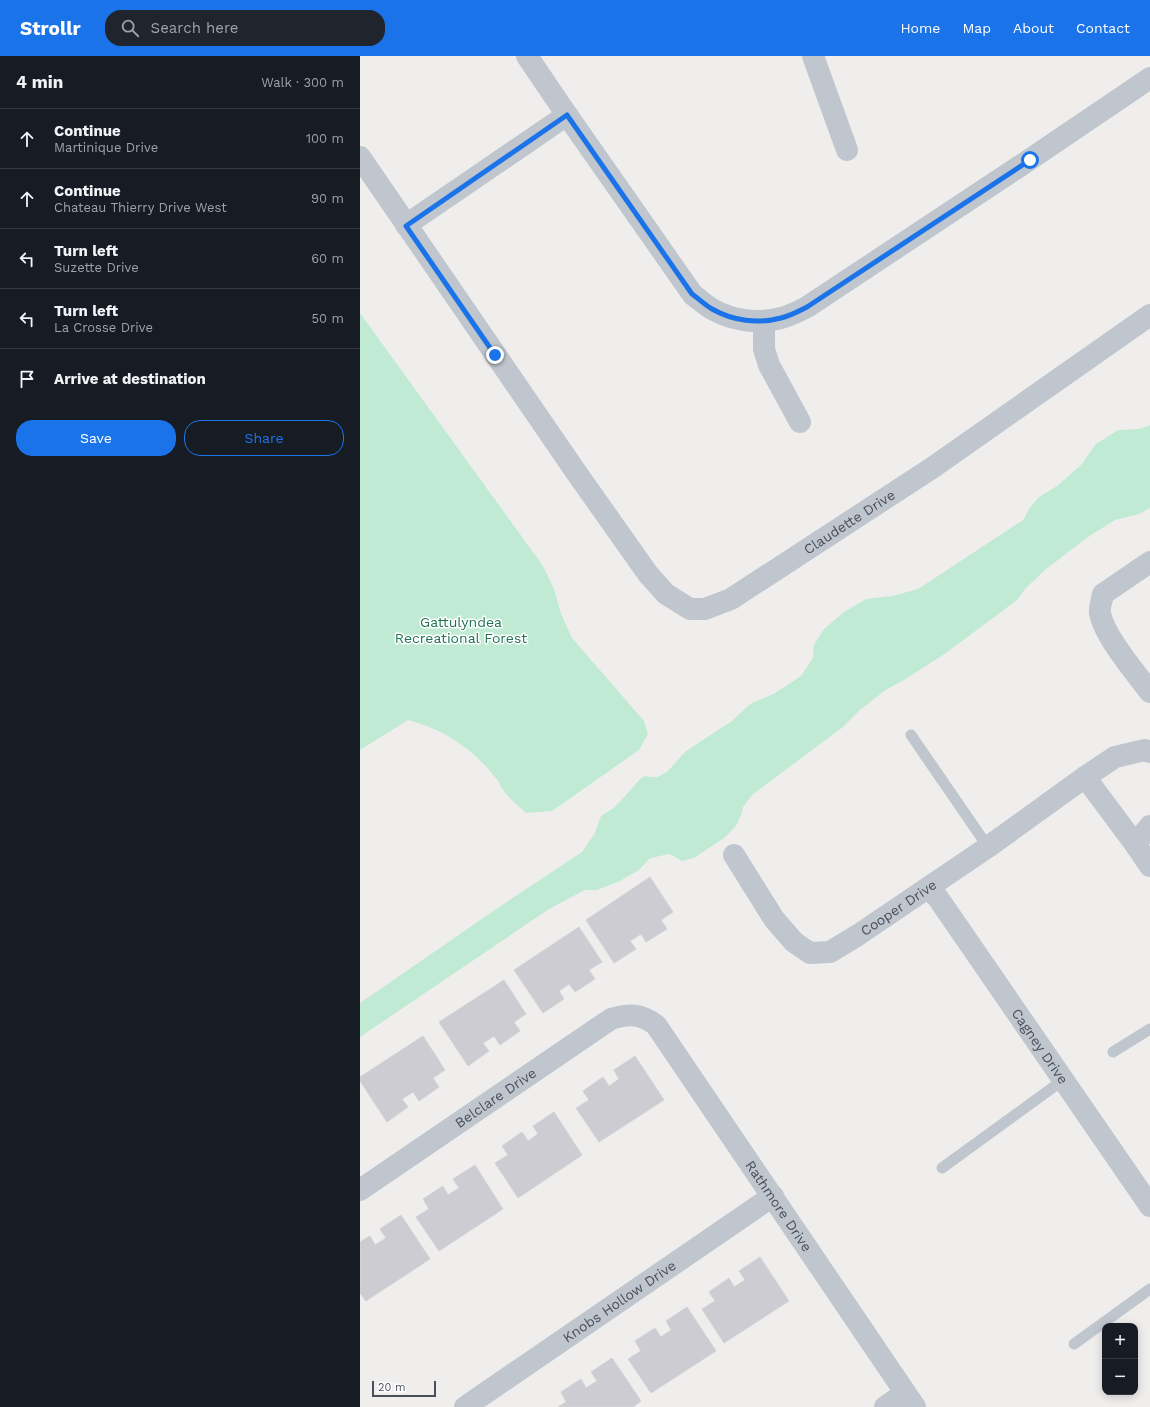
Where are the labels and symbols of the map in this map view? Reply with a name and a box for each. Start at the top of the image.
route start [1021,151,1039,169]
route end [486,346,504,364]
street label: Claudette Drive [801,486,898,557]
park label: Gattulyndea Recreational Forest [395,614,527,646]
street label: Cooper Drive [857,876,939,939]
street label: Cagney Drive [1008,1005,1071,1087]
street label: Belclare Drive [452,1064,539,1131]
street label: Rathmore Drive [742,1157,815,1255]
street label: Knobs Hollow Drive [560,1257,679,1346]
scale bar [372,1379,436,1398]

